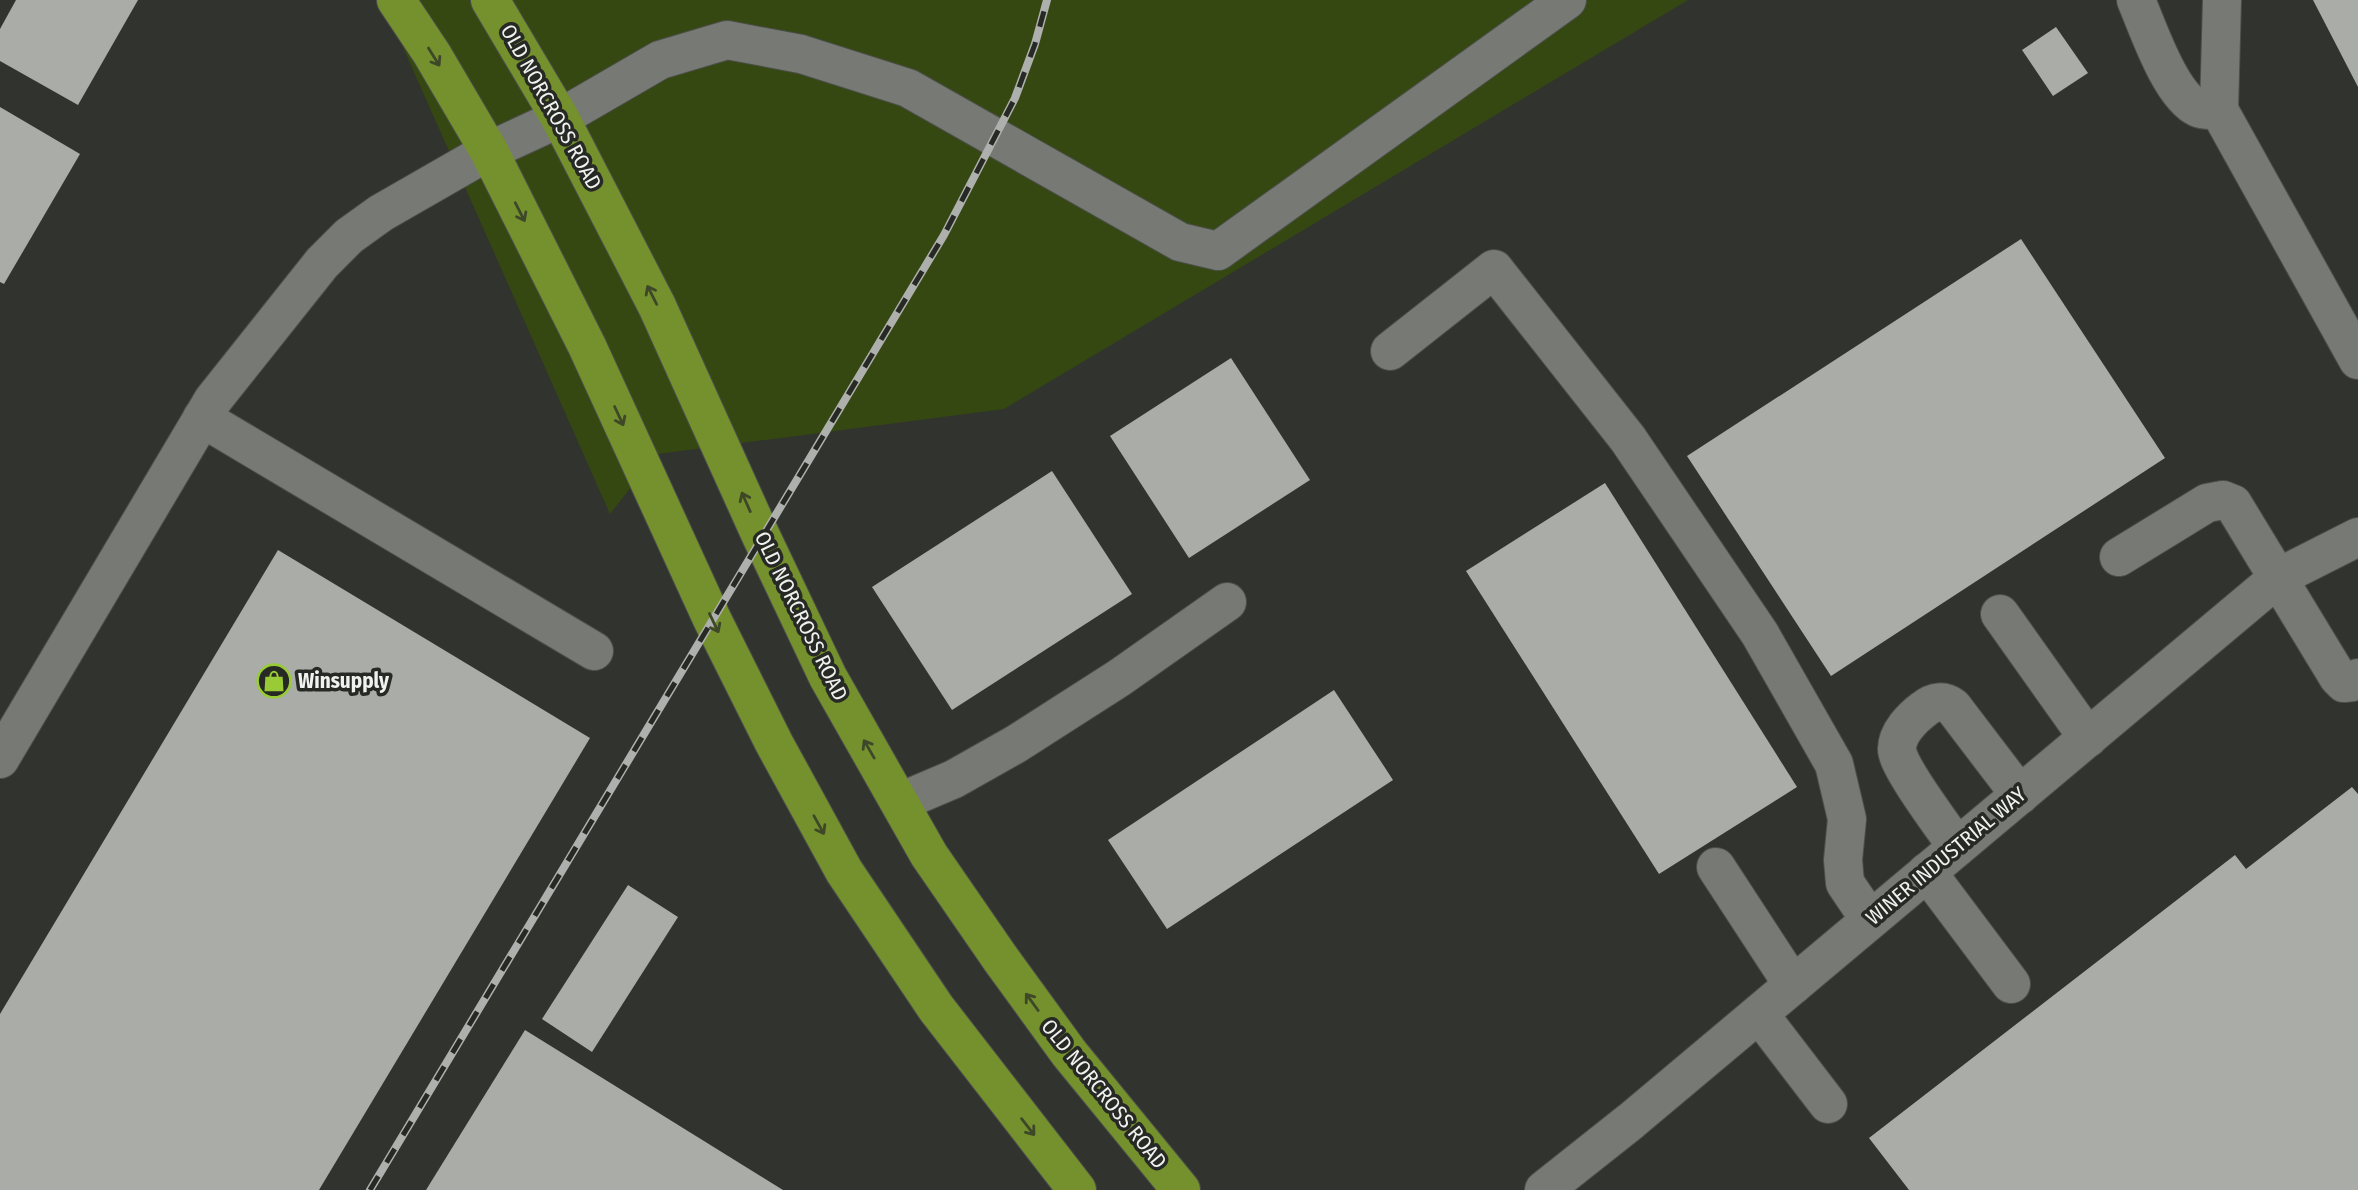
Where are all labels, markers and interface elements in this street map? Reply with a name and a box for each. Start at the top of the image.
street label: OLD NORCROSS ROAD [495,20,607,194]
one-way arrow [427,46,441,66]
one-way arrow [513,201,527,222]
one-way arrow [644,285,658,306]
one-way arrow [613,405,627,426]
one-way arrow [739,492,752,513]
street label: OLD NORCROSS ROAD [749,527,853,705]
one-way arrow [708,612,722,633]
shop icon: Winsupply [255,662,293,700]
place label: Winsupply [298,668,390,694]
one-way arrow [862,740,876,760]
street label: WINER INDUSTRIAL WAY [1861,781,2032,931]
one-way arrow [813,814,826,835]
one-way arrow [1025,993,1039,1012]
street label: OLD NORCROSS ROAD [1036,1014,1172,1174]
one-way arrow [1020,1117,1035,1135]

